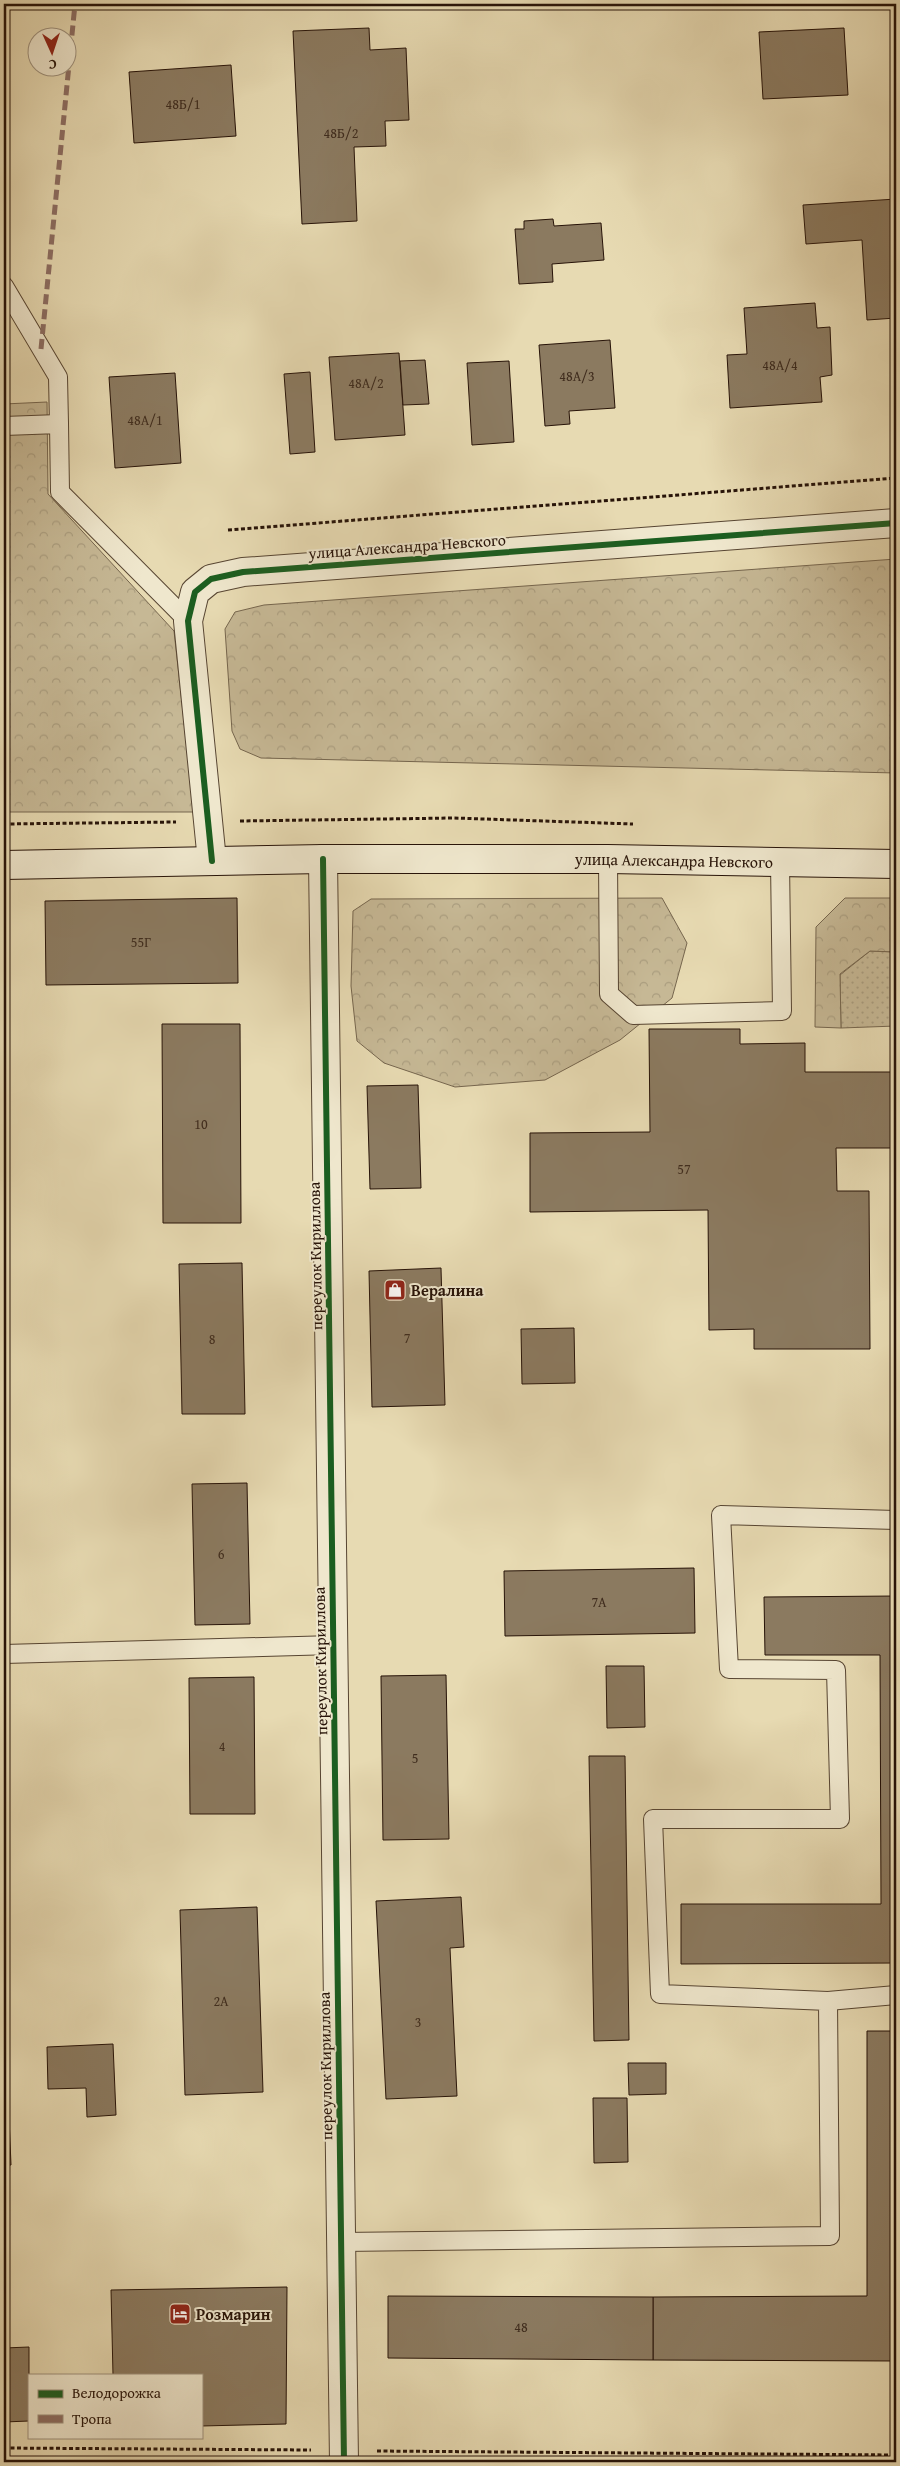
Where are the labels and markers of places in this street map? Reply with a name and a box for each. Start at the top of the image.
shop icon: Вералина [383,1278,407,1302]
place label: Вералина [411,1278,484,1302]
hotel icon: Розмарин [168,2302,192,2326]
place label: Розмарин [196,2302,271,2326]

